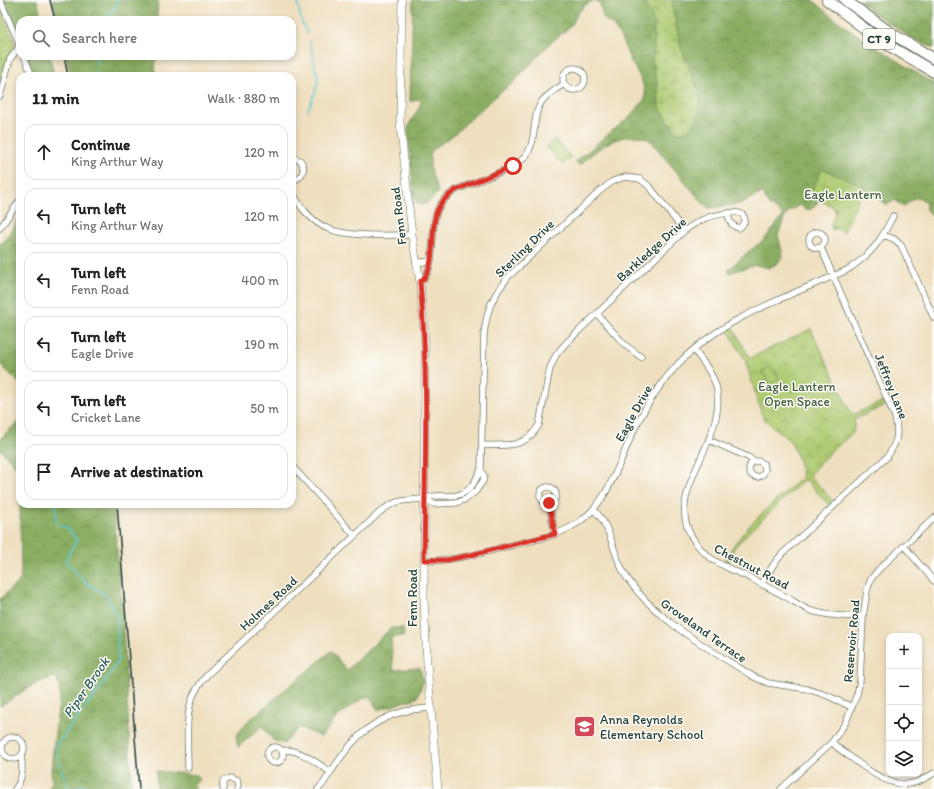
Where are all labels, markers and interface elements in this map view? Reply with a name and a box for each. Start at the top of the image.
search box [16,16,296,60]
icon: search [30,27,52,49]
text: Search here [62,29,137,47]
road number: CT 9 [863,29,895,49]
text: 11 min [32,88,79,108]
text: Walk · 880 m [207,91,280,106]
text: Continue [71,136,130,154]
icon: ahead [33,141,55,163]
text: 120 m [244,145,279,160]
text: King Arthur Way [71,154,163,169]
route start [504,157,522,175]
street label: Fenn Road [388,186,409,246]
park label: Eagle Lantern [804,187,882,202]
text: Turn left [71,200,126,218]
icon: left [33,205,55,227]
text: 120 m [244,209,279,224]
street label: Barkledge Drive [613,214,689,285]
street label: Sterling Drive [492,216,557,280]
text: King Arthur Way [71,218,163,233]
text: Turn left [71,264,126,282]
icon: left [33,269,55,291]
text: 400 m [241,273,279,288]
text: Fenn Road [71,282,129,297]
text: Turn left [71,328,126,346]
icon: left [33,333,55,355]
text: 190 m [244,337,279,352]
text: Eagle Drive [71,346,134,361]
street label: Jeffrey Lane [872,351,911,421]
park label: Eagle Lantern Open Space [758,379,836,409]
street label: Eagle Drive [612,382,655,444]
text: Turn left [71,392,126,410]
icon: left [33,397,55,419]
text: 50 m [250,401,279,416]
text: Cricket Lane [71,410,141,425]
icon: arrive [33,461,55,483]
text: Arrive at destination [71,463,203,481]
route end [540,494,558,512]
street label: Chestnut Road [712,540,792,592]
street label: Fenn Road [405,569,420,627]
street label: Holmes Road [236,573,300,634]
street label: Groveland Terrace [658,595,750,666]
street label: Reservoir Road [840,599,863,683]
map controls [886,633,922,777]
button: + [886,633,922,669]
water label: Piper Brook [59,653,114,721]
button: − [886,669,922,705]
button: locate [886,705,922,741]
place label: Anna Reynolds Elementary School [600,712,704,742]
school or university icon: Anna Reynolds Elementary School [571,713,597,739]
button: layers [886,741,922,777]

